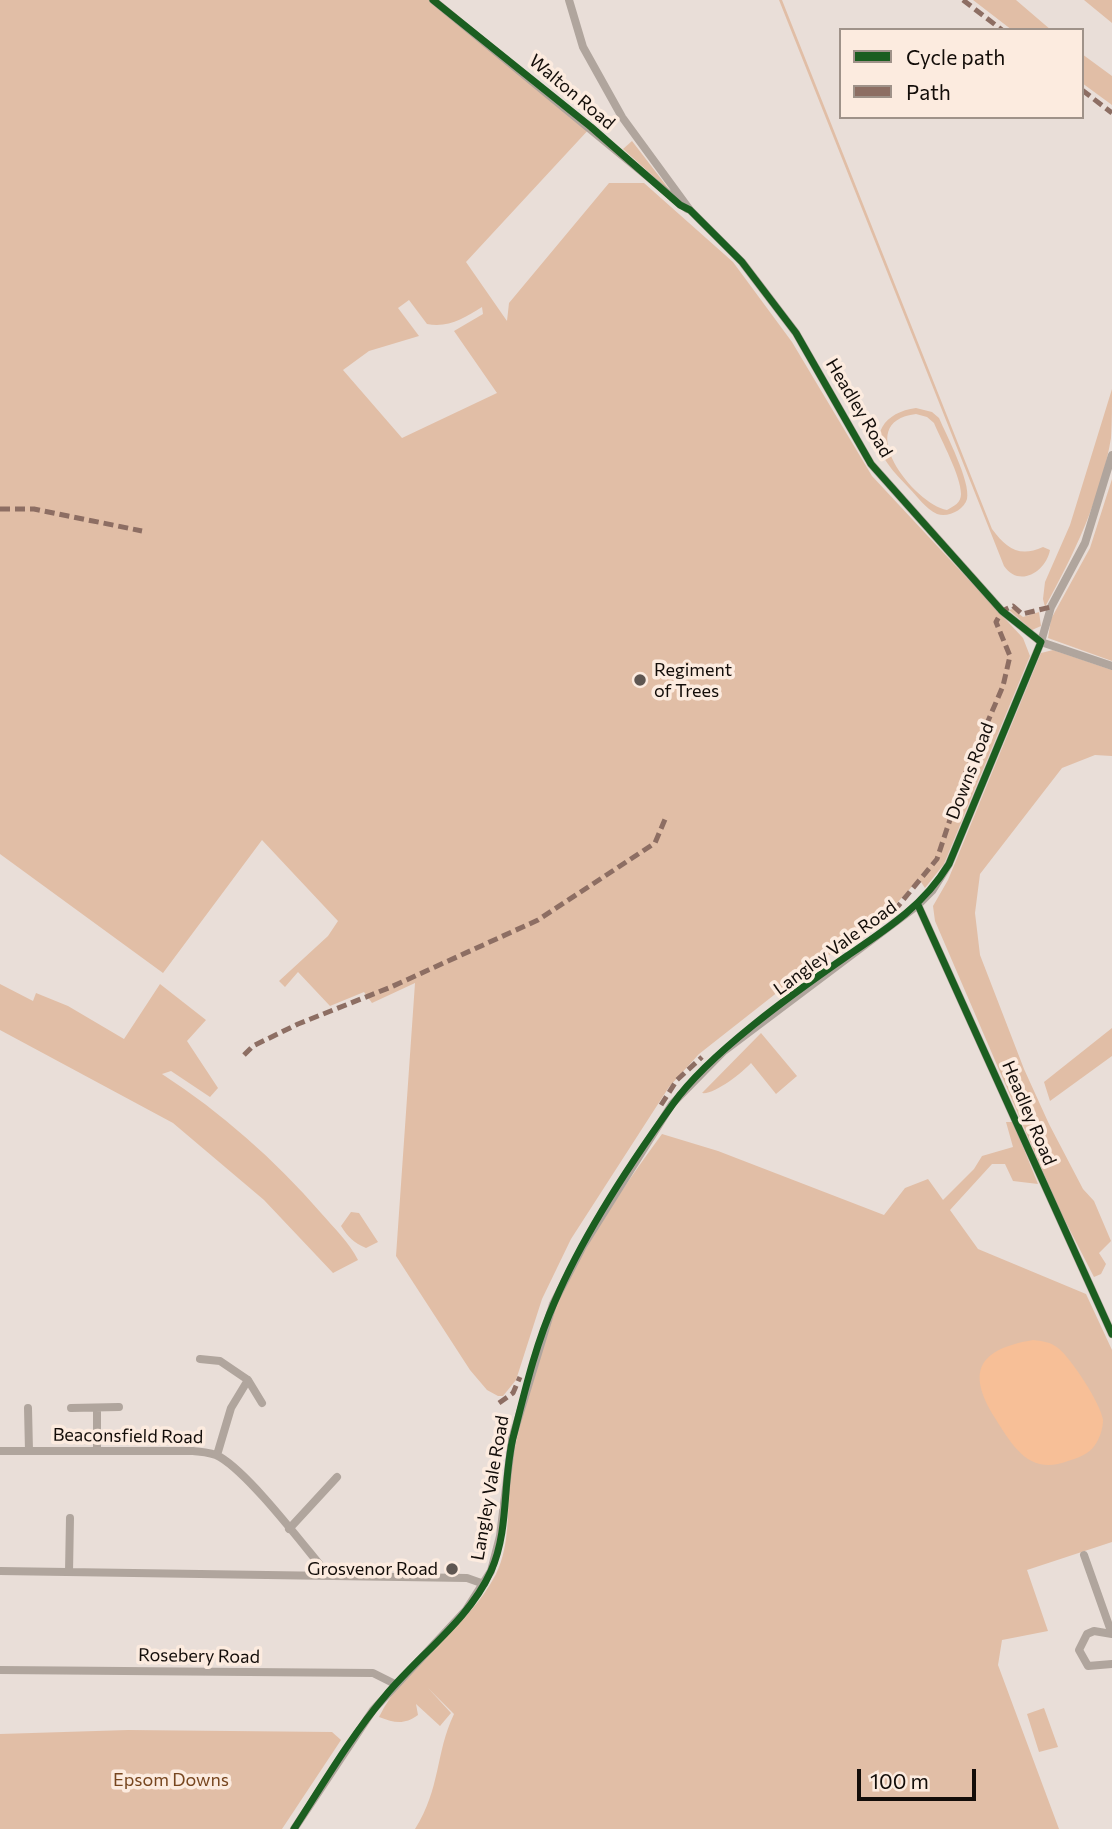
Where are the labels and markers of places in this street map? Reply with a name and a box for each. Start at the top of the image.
place label: Regiment of Trees [654,659,732,702]
marker: Regiment of Trees [632,672,648,688]
place label: Grosvenor Road [307,1558,438,1580]
marker: Grosvenor Road [444,1561,460,1577]

